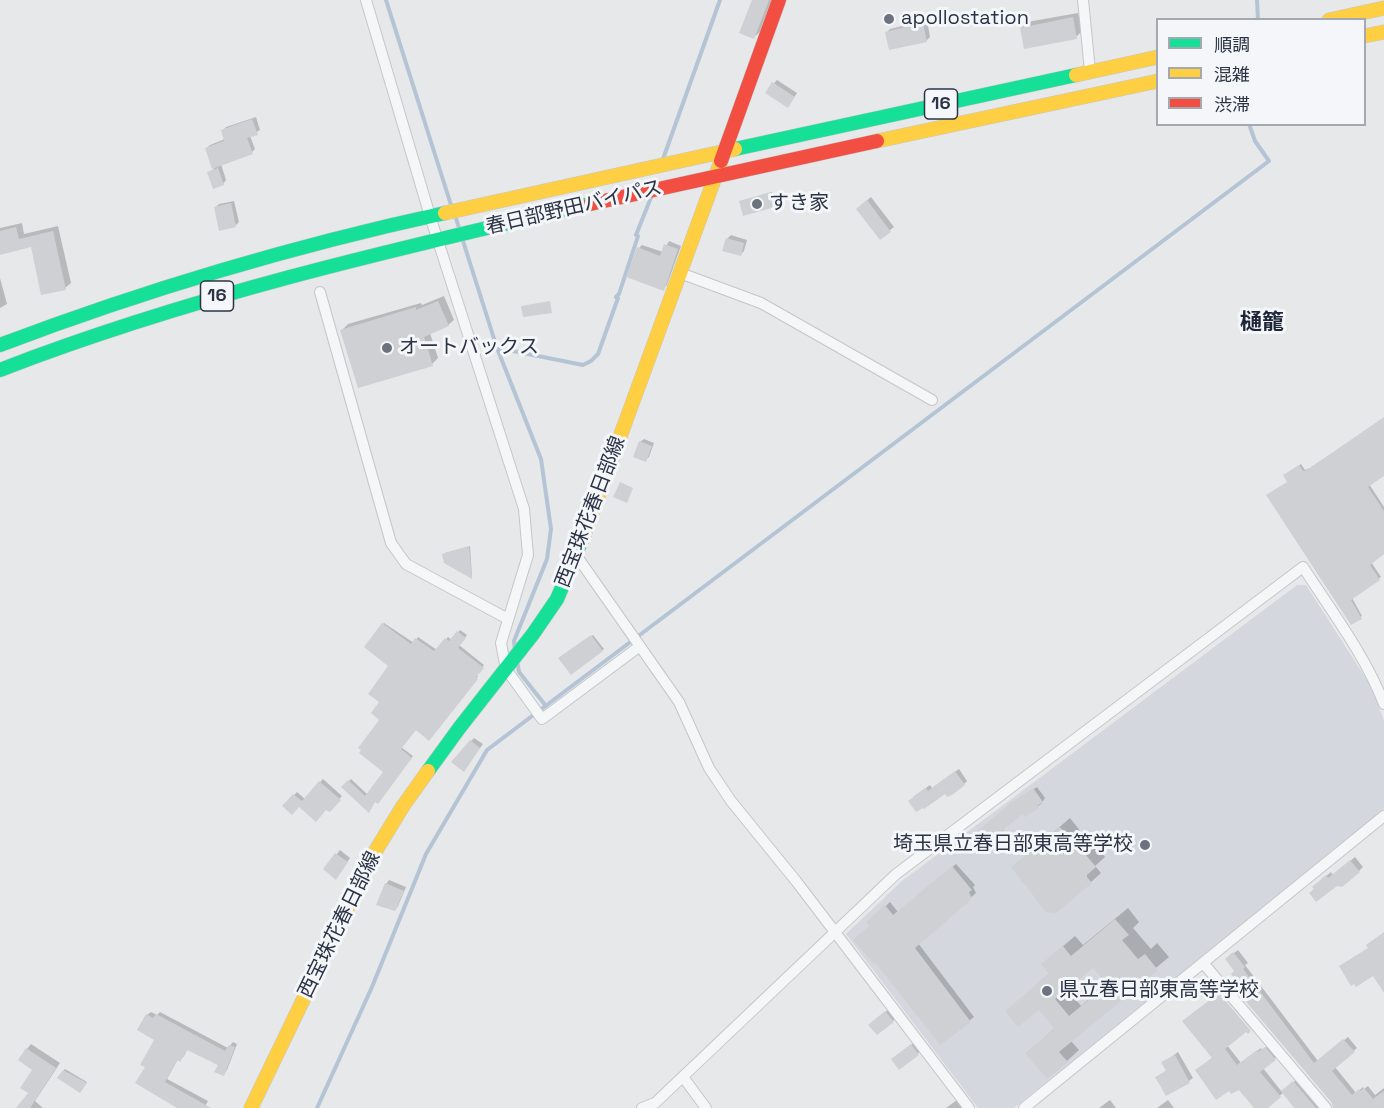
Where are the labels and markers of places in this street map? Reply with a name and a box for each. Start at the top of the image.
place label: apollostation [901,7,1029,31]
marker: apollostation [882,12,896,26]
place label: すき家 [769,192,829,216]
marker: すき家 [750,197,764,211]
place label: オートバックス [399,336,539,360]
marker: オートバックス [380,341,394,355]
place label: 埼玉県立春日部東高等学校 [893,833,1133,857]
marker: 埼玉県立春日部東高等学校 [1138,838,1152,852]
place label: 県立春日部東高等学校 [1059,979,1259,1003]
marker: 県立春日部東高等学校 [1040,984,1054,998]

